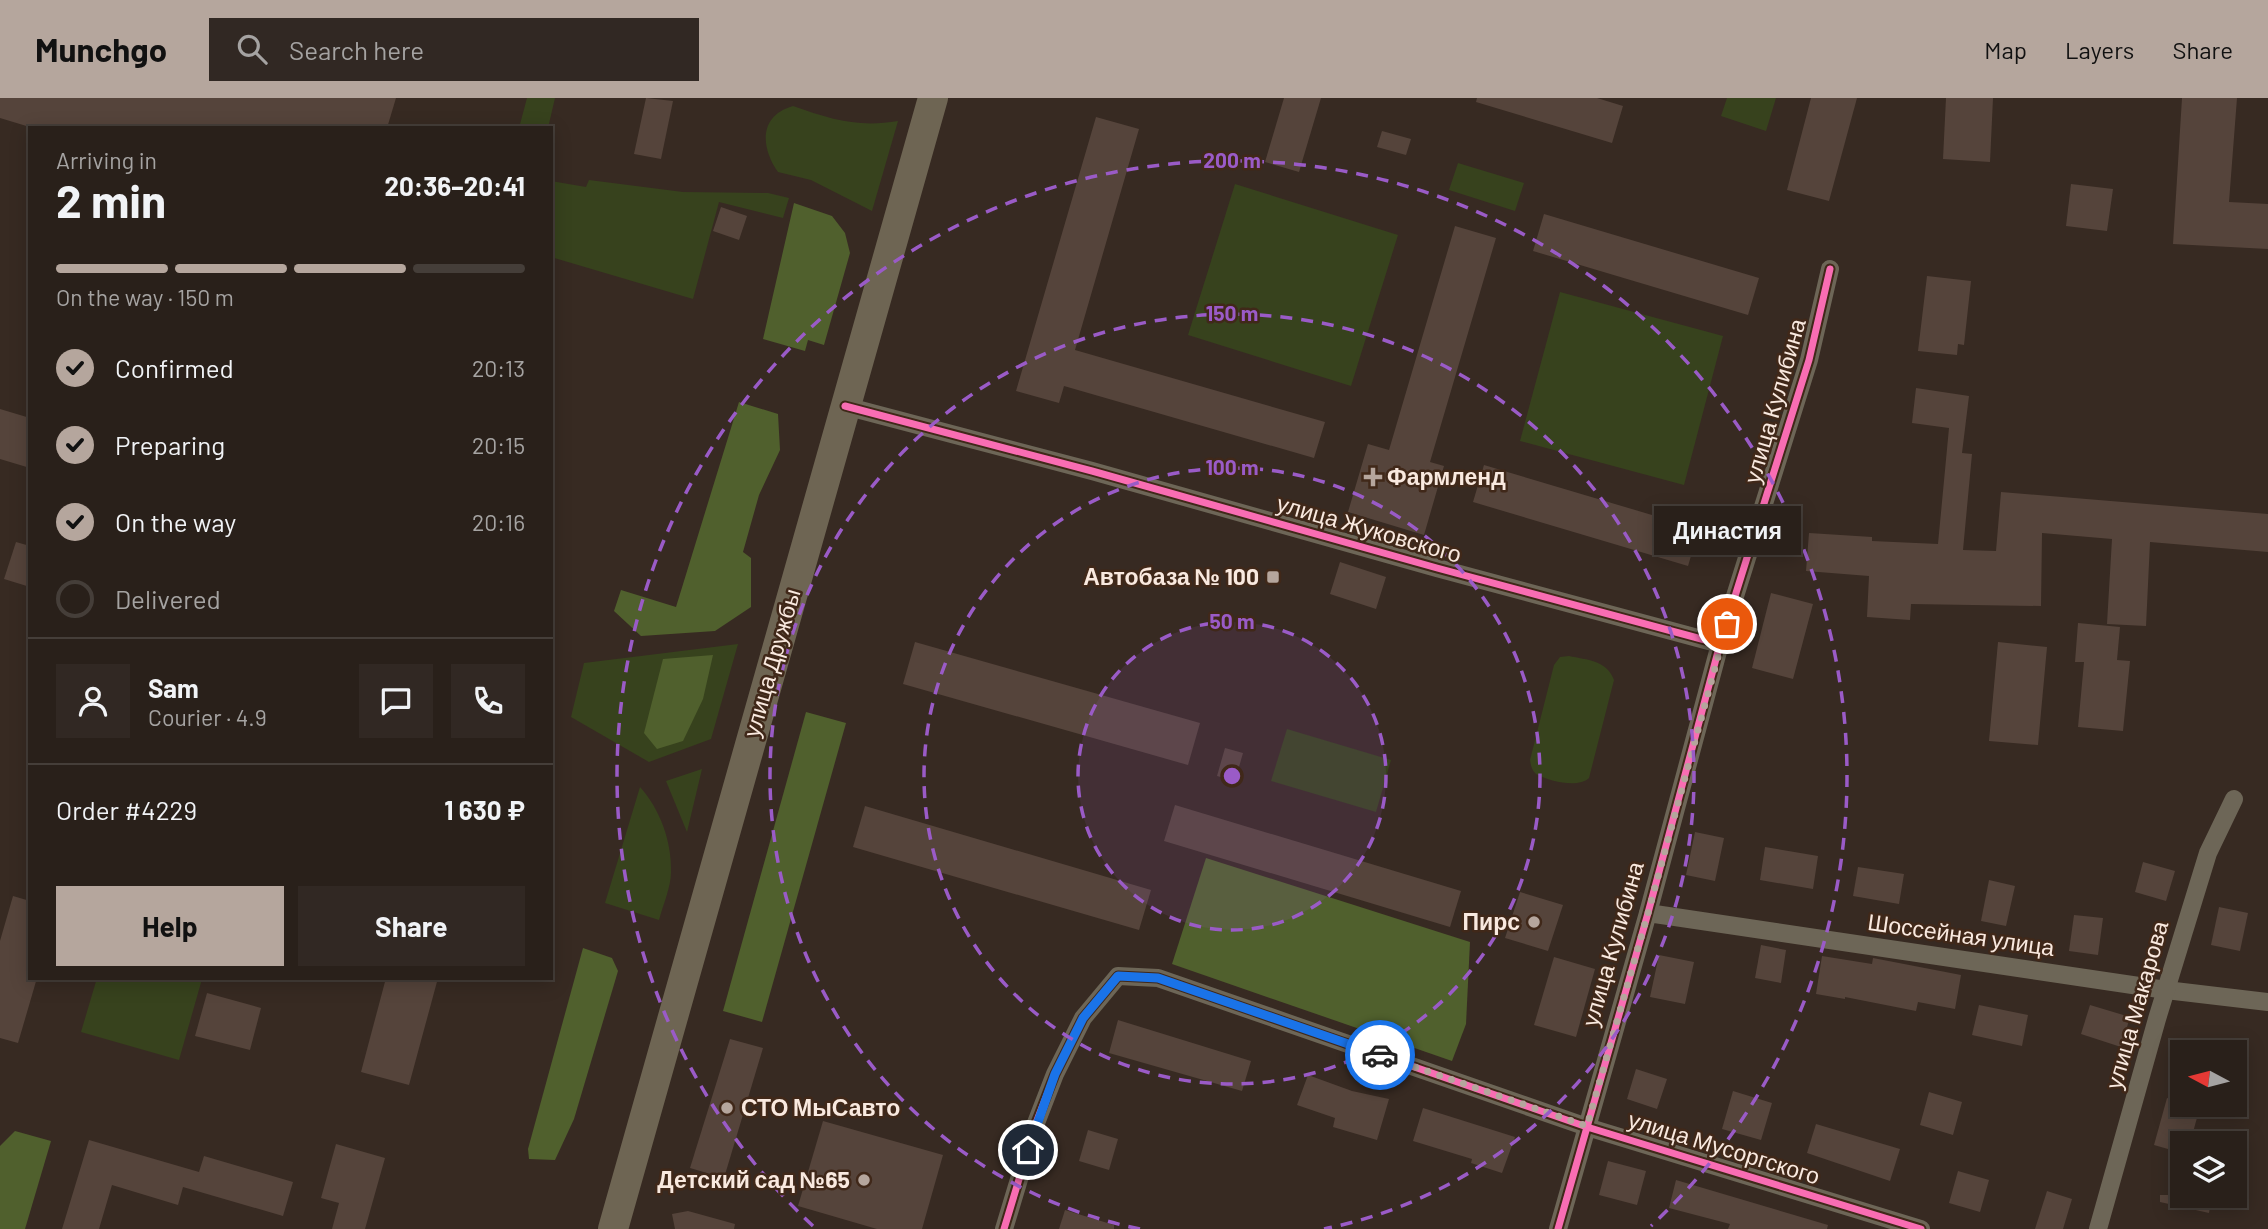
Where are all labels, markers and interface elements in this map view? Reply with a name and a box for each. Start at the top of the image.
search box [209,18,699,81]
text: Munchgo [35,29,167,69]
icon: search [233,30,271,68]
text: Search here [289,34,424,65]
text: Map [1984,35,2027,64]
text: Layers [2065,35,2134,64]
text: Share [2172,35,2233,64]
text: Arriving in [56,146,157,174]
text: 200 m [1203,147,1261,172]
text: 20:36–20:41 [384,170,525,201]
text: 2 min [56,172,166,227]
text: On the way · 150 m [56,283,234,311]
text: 150 m [1206,300,1258,325]
street label: улица Кулибина [1737,315,1811,486]
icon: check [56,349,94,387]
text: Confirmed [115,352,234,383]
text: 20:13 [472,354,525,382]
icon: check [56,426,94,464]
text: Preparing [115,429,225,460]
text: 20:15 [472,431,525,459]
text: 100 m [1205,454,1259,479]
place label: Фармленд [1387,462,1506,490]
marker: Фармленд [1365,469,1381,485]
street label: улица Жуковского [1274,488,1465,568]
icon: check [56,503,94,541]
callout: Династия [1654,505,1800,554]
text: On the way [115,506,236,537]
text: 20:16 [472,508,525,536]
text: Династия [1673,516,1782,544]
place label: Автобаза № 100 [1083,562,1259,590]
marker: Автобаза № 100 [1265,569,1281,585]
text: Delivered [115,583,221,614]
street label: улица Дружбы [736,585,806,740]
pin [1697,594,1757,654]
icon: bag [1708,605,1746,643]
text: 50 m [1209,608,1255,633]
button: person [56,664,130,738]
button: chat [359,664,433,738]
button: phone [451,664,525,738]
text: Sam [148,672,199,703]
text: Courier · 4.9 [148,703,267,731]
centre of rings [1220,764,1244,788]
text: Order #4229 [56,794,197,825]
text: 1 630 ₽ [444,794,525,825]
street label: улица Кулибина [1575,858,1649,1029]
button: Help [56,886,284,966]
button: Share [298,886,525,966]
place label: Пирс [1462,907,1520,935]
street label: Шоссейная улица [1866,907,2057,961]
marker: Пирс [1526,914,1542,930]
street label: улица Макарова [2099,917,2173,1092]
courier [1345,1020,1415,1090]
icon: car [1361,1036,1399,1074]
north arrow [2170,1040,2247,1116]
map controls [2170,1040,2247,1208]
place label: СТО МыСавто [741,1093,900,1121]
marker: СТО МыСавто [719,1100,735,1116]
street label: улица Мусоргского [1625,1105,1824,1190]
pin [998,1120,1058,1180]
icon: home [1009,1131,1047,1169]
button: layers [2170,1131,2247,1208]
place label: Детский сад №65 [657,1165,850,1193]
marker: Детский сад №65 [856,1172,872,1188]

